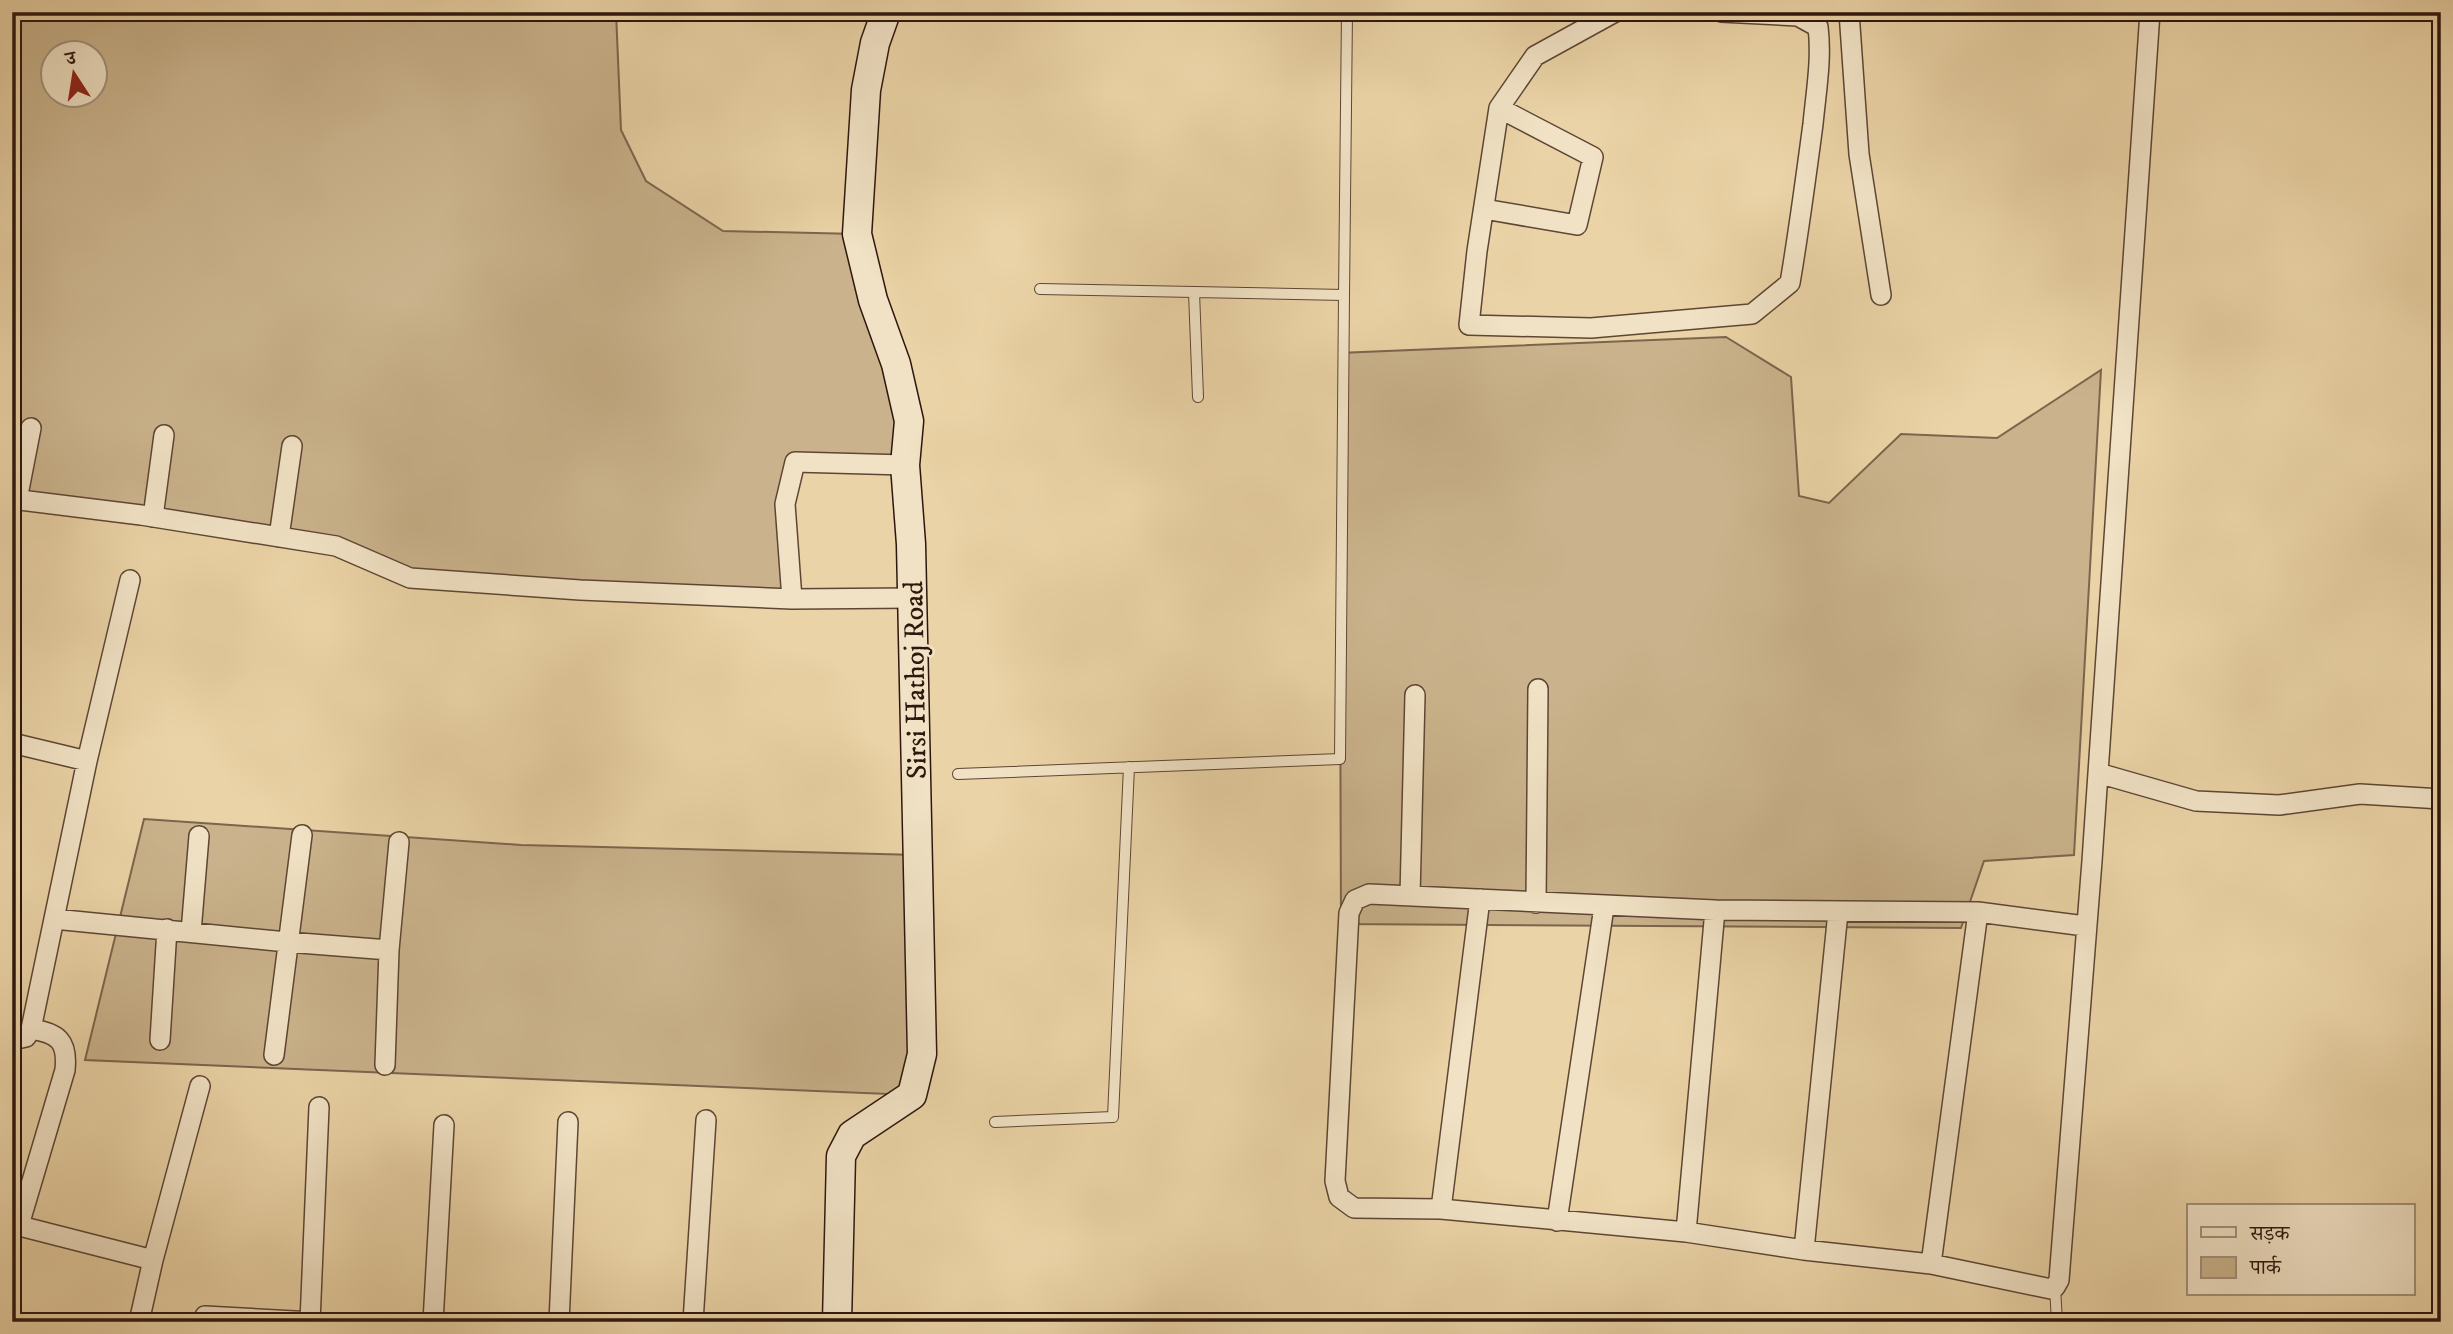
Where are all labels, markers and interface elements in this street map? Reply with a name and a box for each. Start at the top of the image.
north arrow [38,38,108,108]
text: उ [62,46,79,72]
street label: Sirsi Hathoj Road [896,581,935,779]
legend [2187,1204,2414,1296]
text: सड़क [2249,1221,2290,1247]
text: पार्क [2249,1255,2282,1281]

